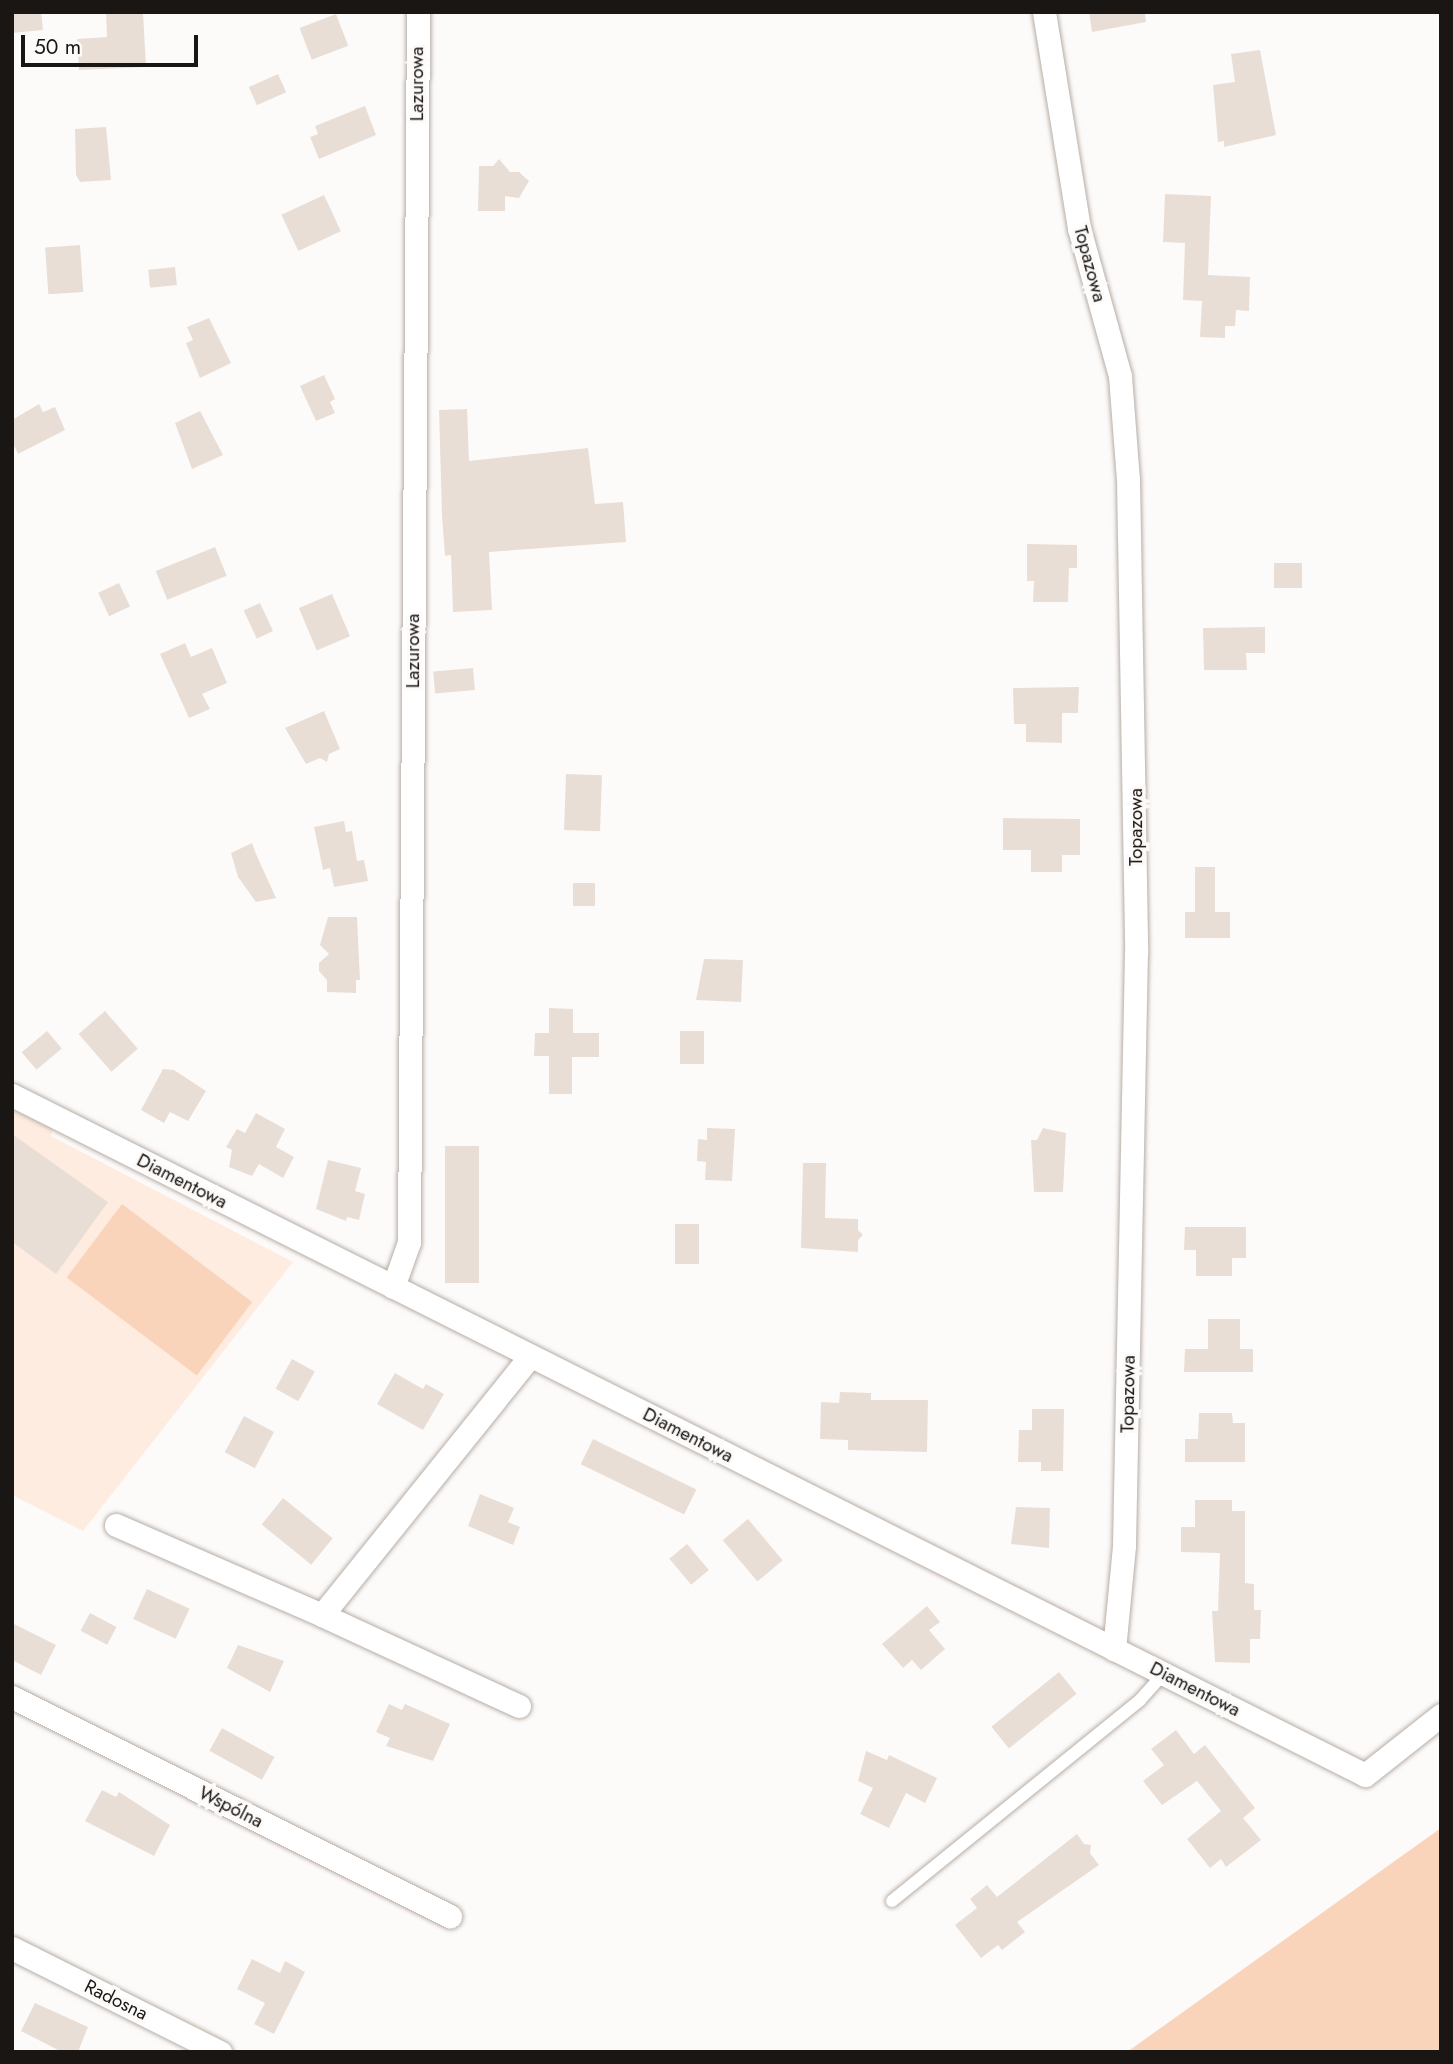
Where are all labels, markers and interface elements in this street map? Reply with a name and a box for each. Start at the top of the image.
scale bar [24,21,201,65]
text: 50 m [34,32,81,62]
street label: Lazurowa [406,47,428,121]
street label: Topazowa [1069,223,1111,305]
street label: Lazurowa [402,614,424,688]
street label: Topazowa [1125,788,1147,866]
street label: Diamentowa [133,1149,231,1213]
street label: Topazowa [1116,1355,1140,1433]
street label: Diamentowa [639,1403,737,1467]
street label: Diamentowa [1146,1657,1244,1721]
street label: Wspólna [195,1781,267,1833]
street label: Radosna [81,1975,151,2025]

